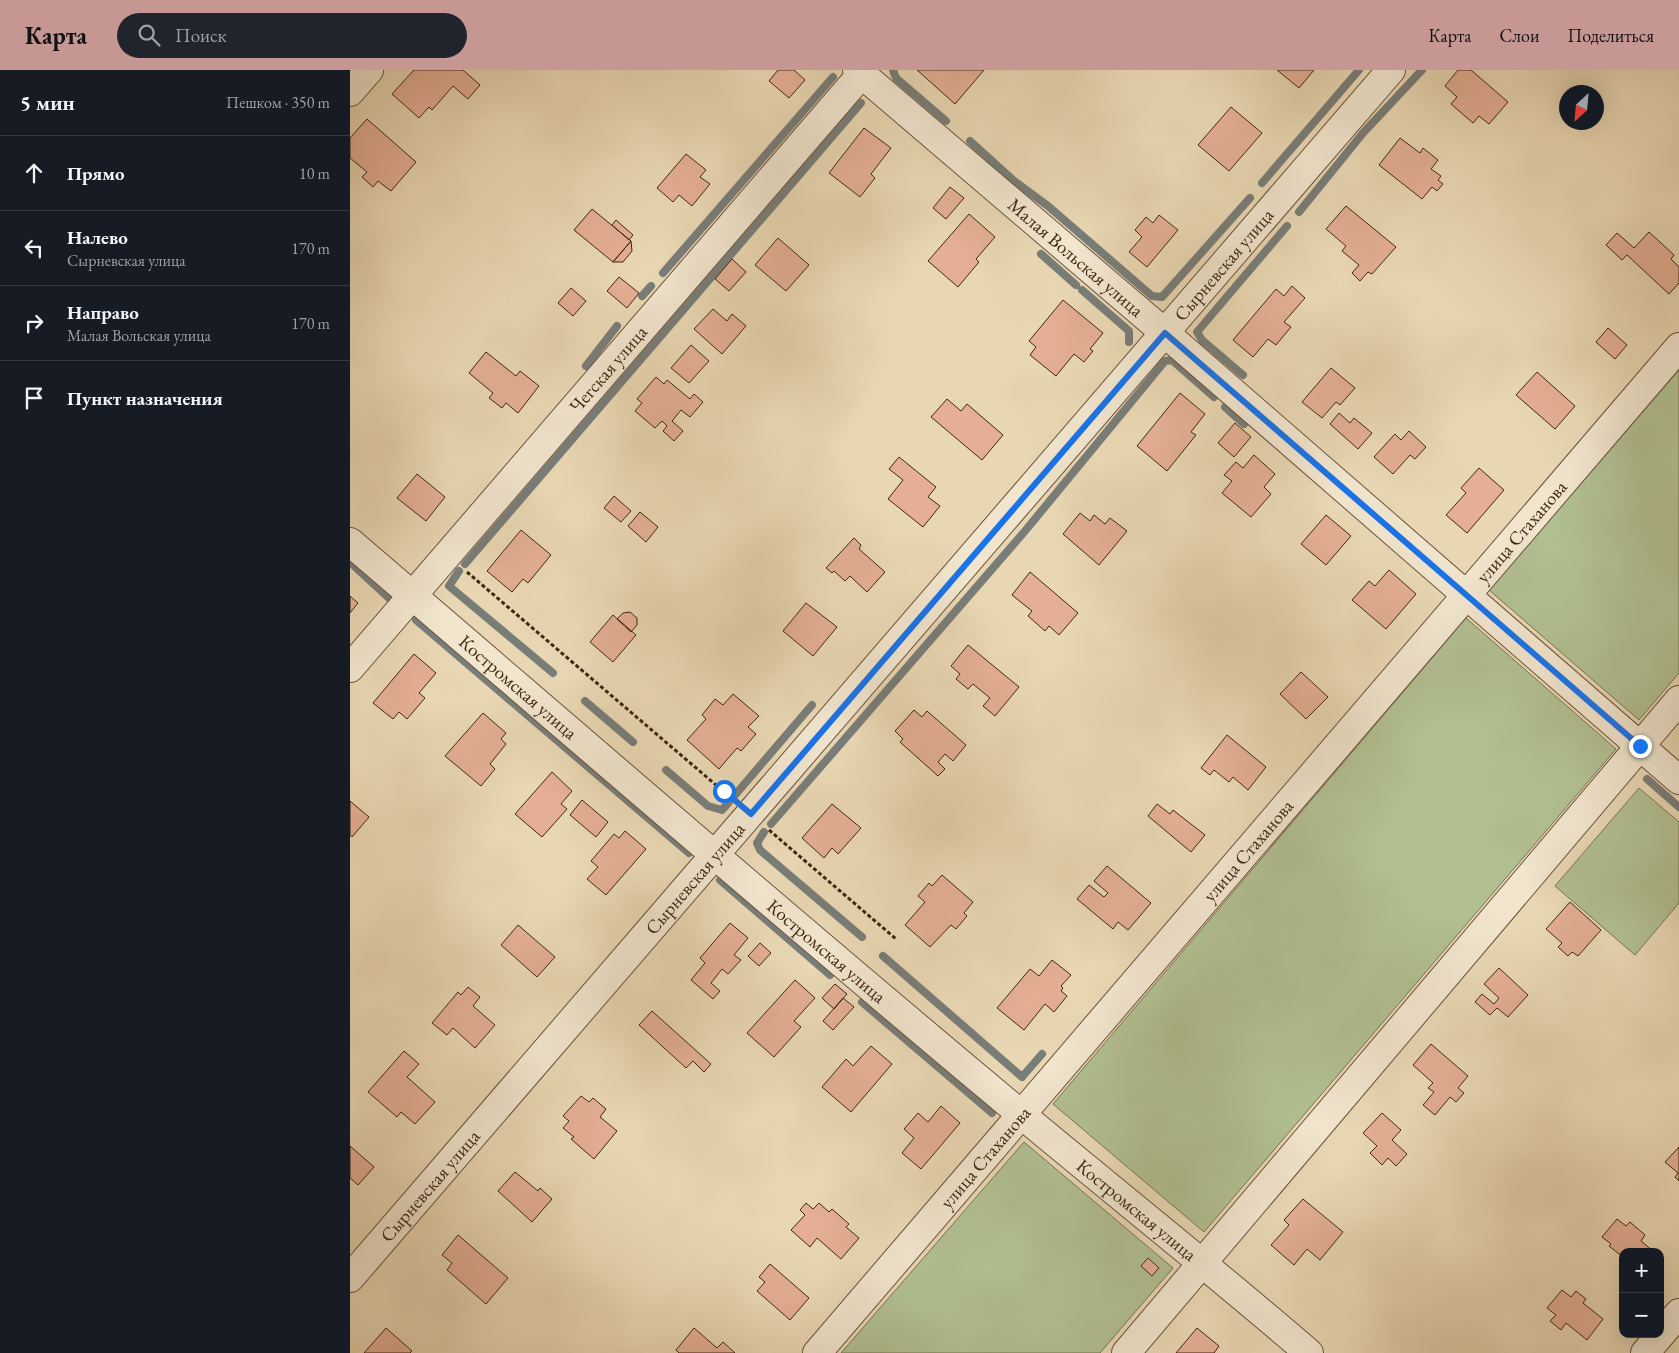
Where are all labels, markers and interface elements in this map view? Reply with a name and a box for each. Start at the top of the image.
search box [117,13,467,58]
text: Карта [25,20,87,51]
icon: search [135,21,163,49]
text: Поиск [175,23,227,48]
text: Карта [1429,24,1472,47]
text: Слои [1500,24,1539,47]
text: Поделиться [1567,24,1654,47]
north arrow [1559,85,1604,130]
text: 5 мин [20,89,75,116]
text: Пешком · 350 m [226,92,330,113]
icon: ahead [20,159,48,187]
text: Прямо [67,161,125,186]
text: 10 m [299,163,330,184]
street label: Малая Вольская улица [1003,192,1149,323]
street label: Сырневская улица [1168,203,1280,326]
text: Налево [67,225,128,250]
icon: left [20,234,48,262]
text: 170 m [291,238,330,259]
text: Сырневская улица [67,250,186,271]
text: Направо [67,300,139,325]
icon: right [20,309,48,337]
text: 170 m [291,313,330,334]
street label: Чегская улица [564,320,653,418]
text: Малая Вольская улица [67,325,211,346]
icon: arrive [20,384,48,412]
text: Пункт назначения [67,386,223,411]
street label: улица Стаханова [1470,475,1573,588]
street label: Костромская улица [454,629,583,745]
route end [1629,735,1652,758]
route start [713,780,736,803]
street label: улица Стаханова [1197,794,1299,907]
street label: Сырневская улица [640,816,751,940]
street label: Костромская улица [762,893,892,1009]
street label: улица Стаханова [934,1101,1037,1214]
street label: Сырневская улица [375,1124,486,1247]
street label: Костромская улица [1071,1153,1202,1267]
map controls [1619,1248,1664,1338]
button: + [1619,1248,1664,1293]
button: − [1619,1293,1664,1338]

